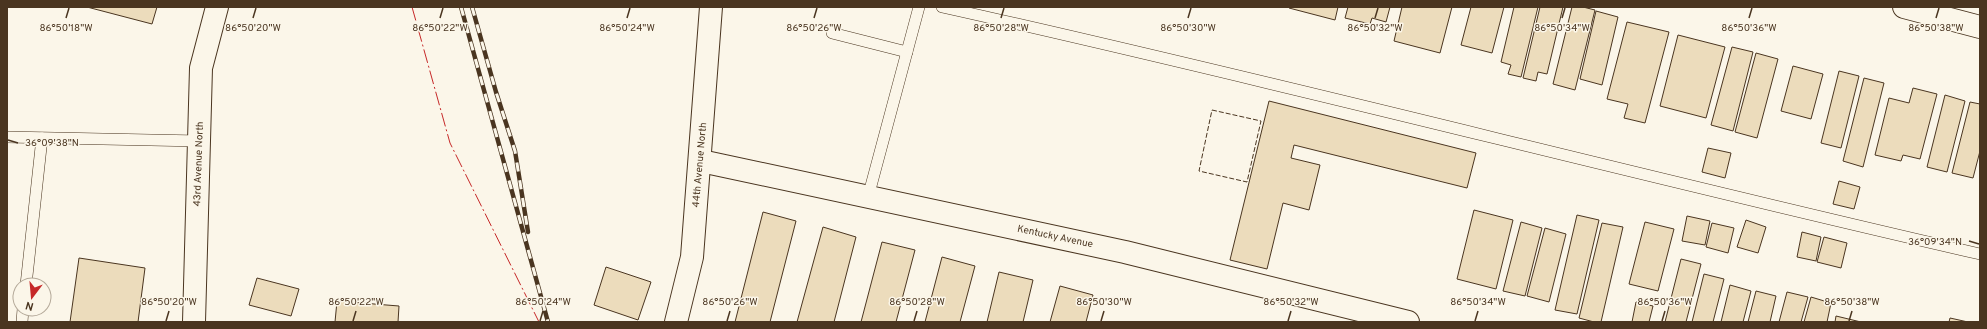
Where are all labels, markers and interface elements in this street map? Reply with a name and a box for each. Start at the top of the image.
text: 86°50'18"W [39,22,93,35]
text: 86°50'20"W [225,22,281,35]
text: 86°50'22"W [412,22,468,35]
text: 86°50'24"W [599,22,655,35]
text: 86°50'26"W [786,22,842,35]
text: 86°50'28"W [973,22,1029,35]
text: 86°50'30"W [1160,22,1216,35]
text: 86°50'32"W [1347,22,1403,35]
text: 86°50'34"W [1534,22,1590,35]
text: 86°50'36"W [1721,22,1777,35]
text: 86°50'38"W [1908,22,1964,35]
street label: 43rd Avenue North [191,121,207,207]
street label: 44th Avenue North [690,122,710,208]
text: 36°09'38"N [25,137,79,150]
street label: Kentucky Avenue [1016,223,1094,251]
text: 36°09'34"N [1908,236,1962,249]
north arrow [12,277,52,317]
text: 86°50'20"W [141,296,197,309]
text: 86°50'22"W [328,296,384,309]
text: 86°50'24"W [515,296,571,309]
text: 86°50'26"W [702,296,758,309]
text: 86°50'28"W [889,296,945,309]
text: 86°50'30"W [1076,296,1132,309]
text: 86°50'32"W [1263,296,1319,309]
text: 86°50'34"W [1450,296,1506,309]
text: 86°50'36"W [1637,296,1693,309]
text: 86°50'38"W [1824,296,1880,309]
text: N [24,298,35,313]

